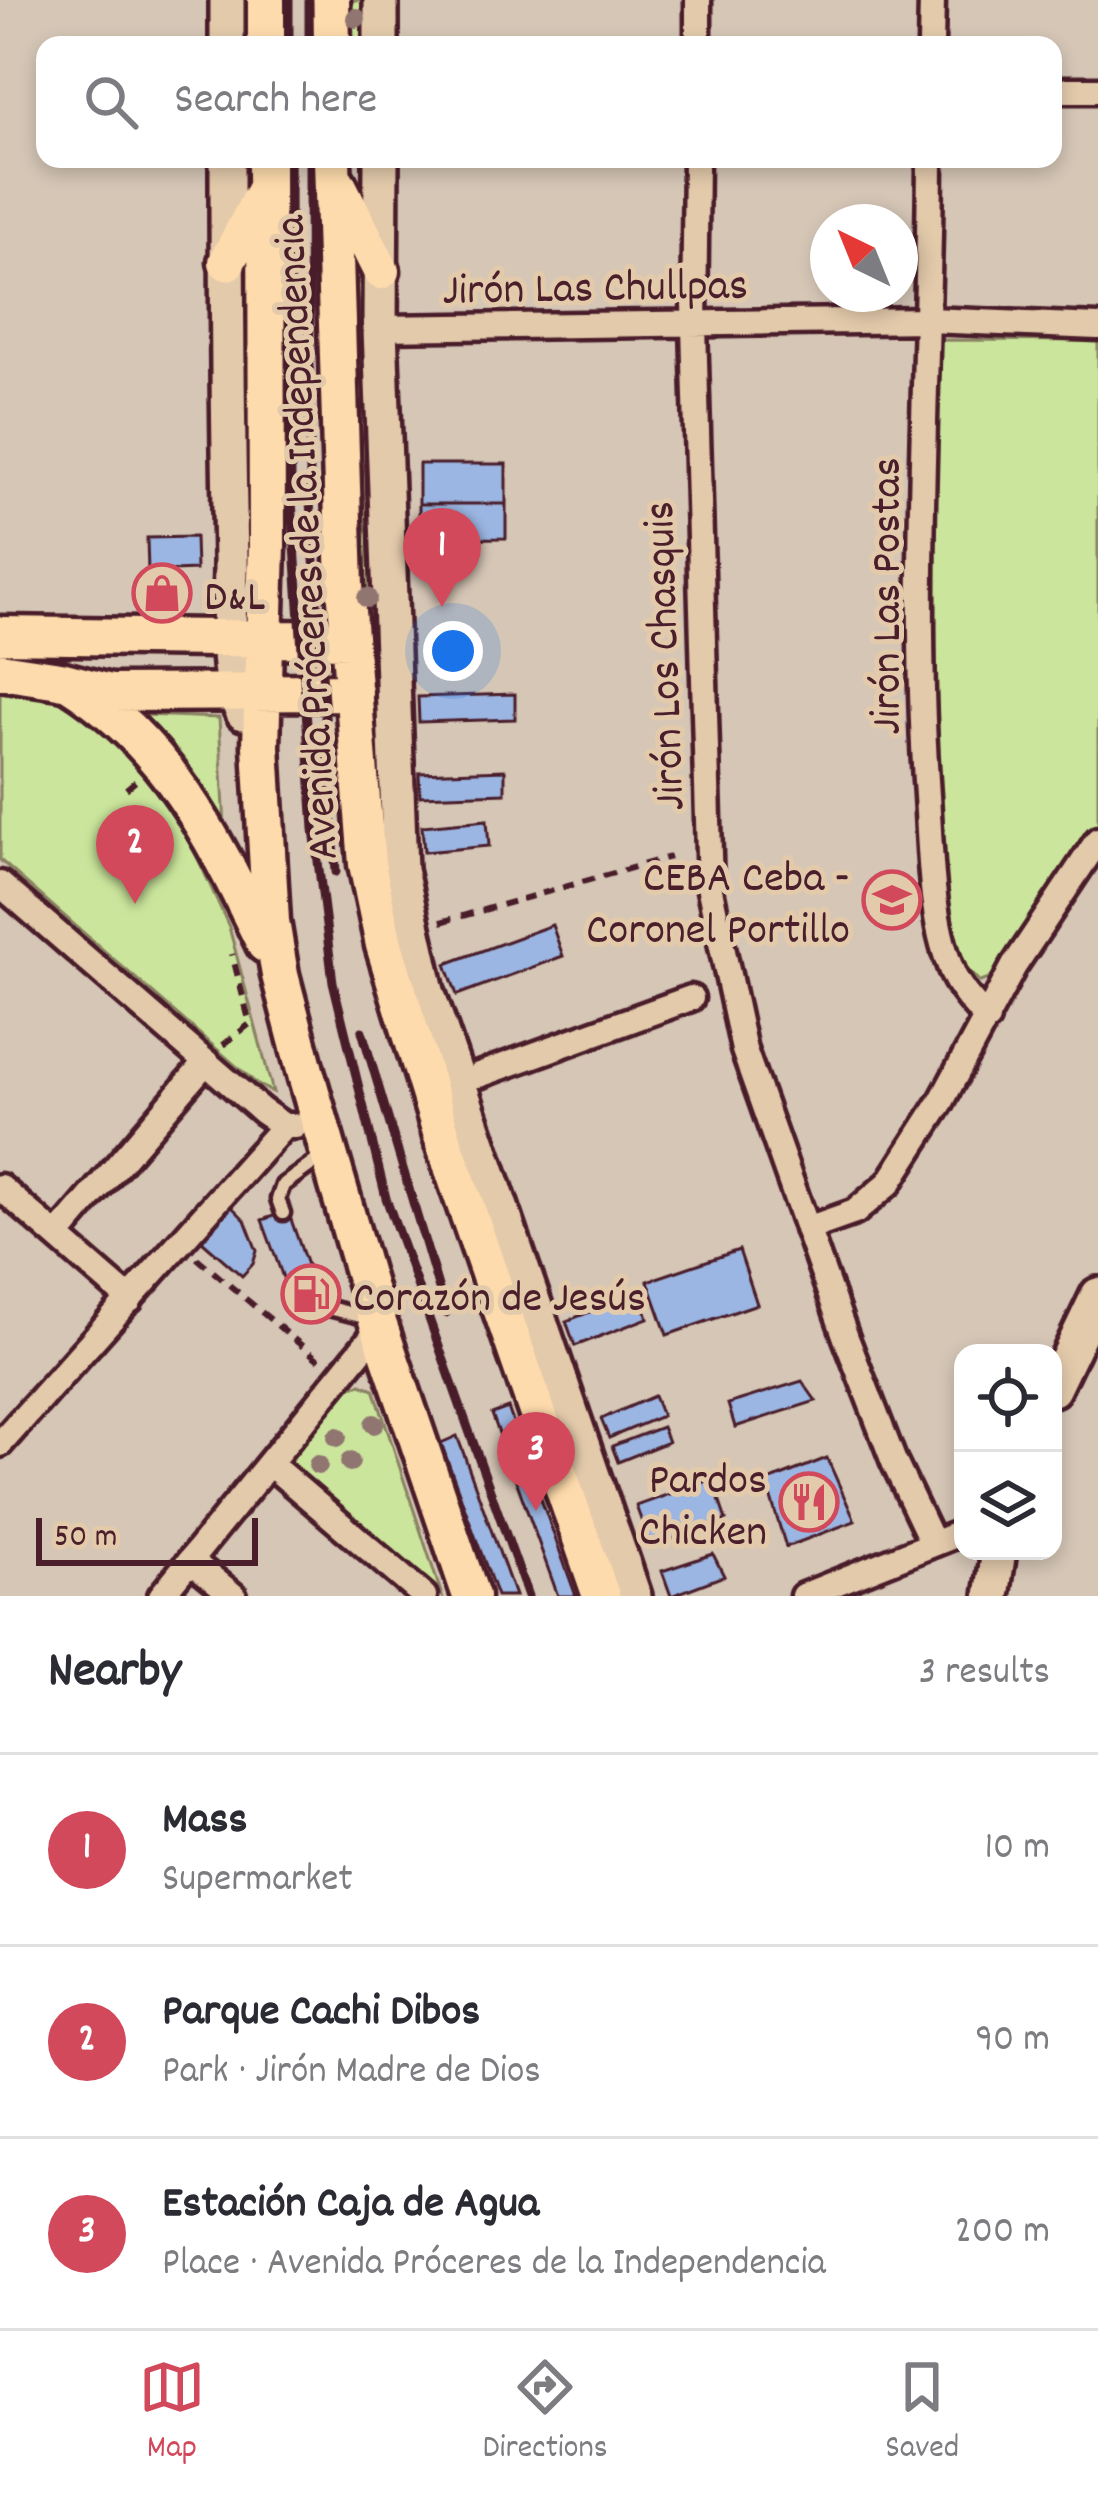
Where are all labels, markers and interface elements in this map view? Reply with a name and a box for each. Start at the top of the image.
search box [36,36,1062,168]
icon: search [78,69,144,135]
text: Search here [174,70,377,134]
north arrow [810,204,918,312]
street label: Avenida Próceres de la Independencia [261,213,359,861]
street label: Jirón Las Chullpas [442,256,748,326]
street label: Jirón Las Postas [858,457,922,735]
street label: Jirón Los Chasquis [631,500,705,812]
pin: 1 [403,508,481,607]
shop icon: D&L [131,562,193,624]
place label: D&L [204,568,265,632]
your location [423,621,483,681]
pin: 2 [96,805,174,904]
place label: CEBA Ceba - Coronel Portillo [586,849,850,965]
school or university icon: CEBA Ceba - Coronel Portillo [861,869,923,931]
fuel station icon: Corazón de Jesús [280,1263,342,1325]
place label: Corazón de Jesús [353,1269,646,1333]
map controls [954,1344,1062,1560]
button: locate [954,1344,1062,1452]
pin: 3 [497,1412,575,1511]
place label: Pardos Chicken [639,1451,767,1567]
button: layers [954,1452,1062,1560]
restaurant icon: Pardos Chicken [778,1471,840,1533]
scale bar [36,1512,258,1565]
text: 50 m [54,1515,118,1562]
text: Nearby [48,1638,181,1710]
text: 3 results [919,1647,1050,1702]
text: Mass [162,1790,247,1854]
text: 1 [83,1822,91,1877]
text: 10 m [984,1822,1050,1877]
text: Supermarket [162,1854,353,1909]
text: Parque Cachi Dibos [162,1982,480,2046]
text: 2 [78,2014,96,2069]
text: 90 m [975,2014,1050,2069]
text: Park · Jirón Madre de Dios [162,2046,541,2101]
text: Estación Caja de Agua [162,2174,539,2238]
text: 3 [78,2206,96,2261]
text: 200 m [955,2206,1050,2261]
text: Place · Avenida Próceres de la Independencia [162,2238,826,2293]
tab: Map [139,2354,205,2473]
tab: Directions [483,2354,608,2473]
tab: Saved [885,2354,959,2473]

